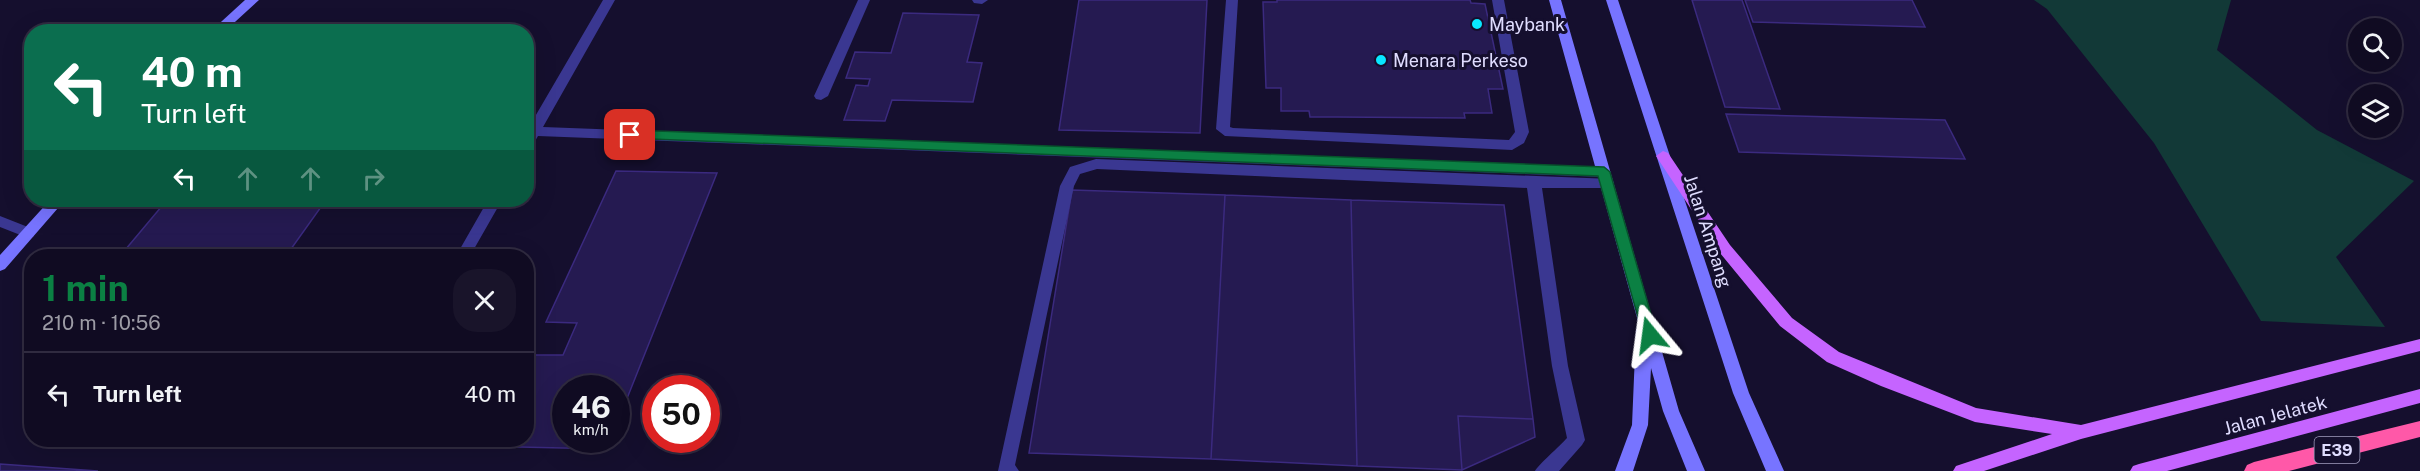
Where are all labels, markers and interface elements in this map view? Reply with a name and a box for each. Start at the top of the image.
place label: Maybank [1489,14,1565,35]
marker: Maybank [1470,17,1484,31]
map controls [2348,18,2402,138]
button: search [2348,18,2402,72]
text: 40 m [141,47,243,96]
icon: left [42,48,120,126]
place label: Menara Perkeso [1393,50,1528,71]
marker: Menara Perkeso [1374,53,1388,67]
button: layers [2348,84,2402,138]
text: Turn left [141,97,247,129]
pin [604,109,655,160]
icon: arrive [613,118,646,151]
icon: left [168,162,201,195]
icon: ahead [231,162,264,195]
icon: ahead [294,162,327,195]
icon: right [357,162,390,195]
street label: Jalan Ampang [1680,172,1736,290]
text: 1 min [42,267,129,309]
button: close [453,269,516,332]
position arrow [1618,303,1682,367]
text: 210 m · 10:56 [42,311,161,335]
speed limit sign: 50 [642,375,720,453]
icon: left [42,378,75,411]
text: Turn left [93,381,182,407]
text: 40 m [464,381,516,407]
text: 46 [571,389,611,425]
street label: Jalan Jelatek [2221,391,2329,439]
text: km/h [573,421,609,438]
road number: E39 [2314,437,2360,463]

